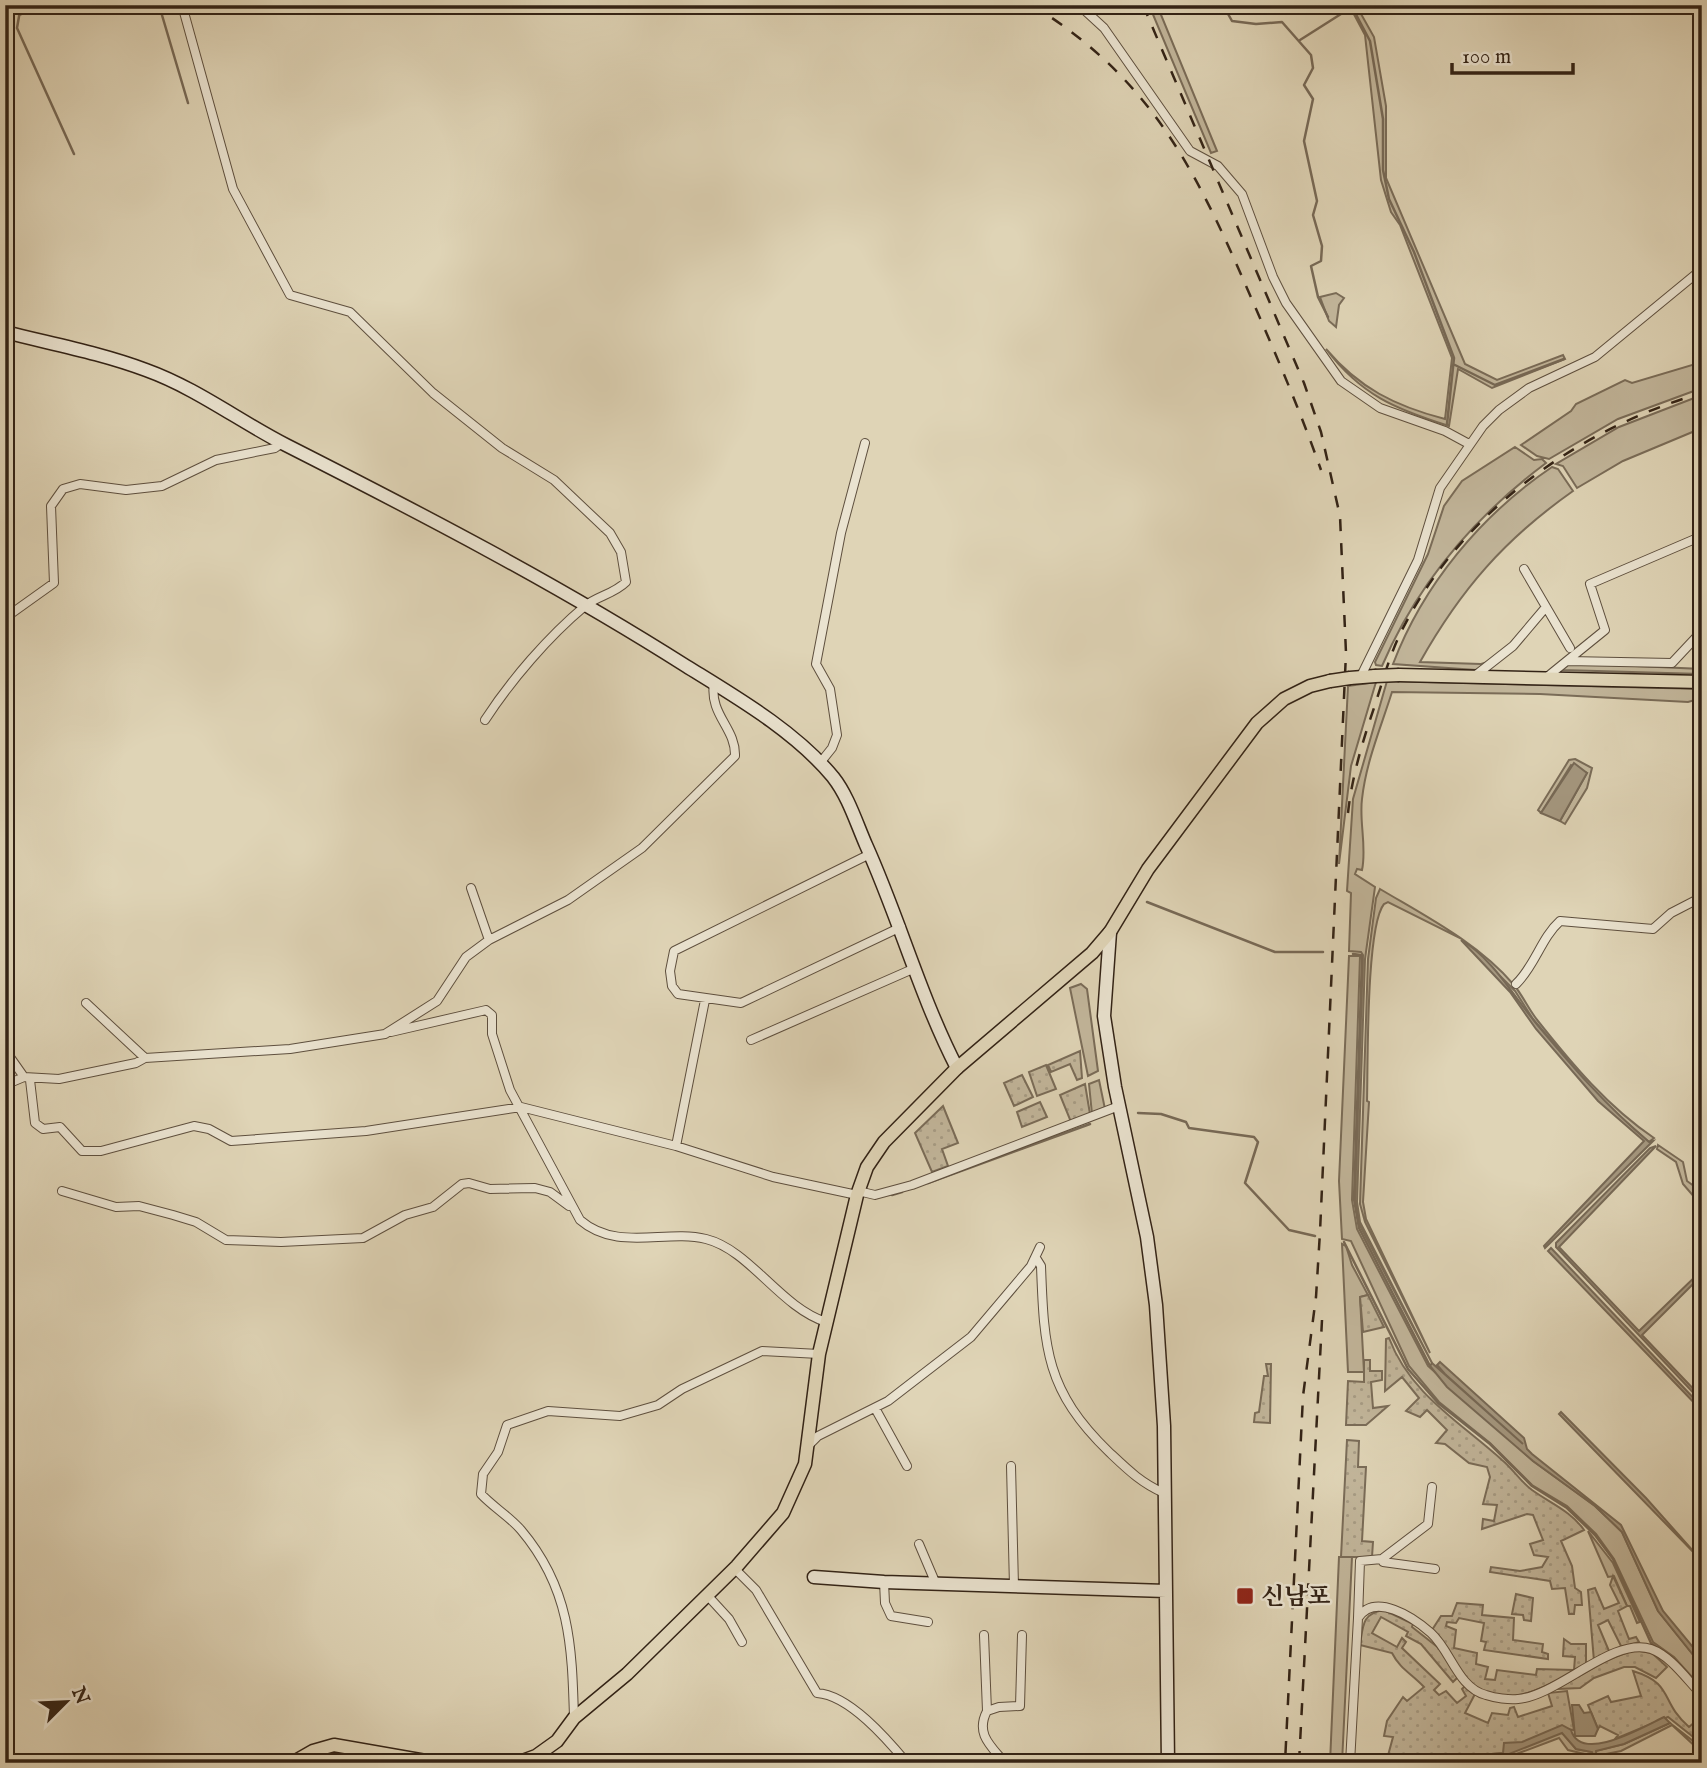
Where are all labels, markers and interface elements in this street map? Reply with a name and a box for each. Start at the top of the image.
scale bar [1452,32,1572,76]
text: 100 m [1462,44,1511,71]
place label: 신남포 [1261,1582,1331,1613]
marker: 신남포 [1235,1586,1255,1606]
north arrow [32,1666,102,1736]
text: N [65,1683,94,1709]

